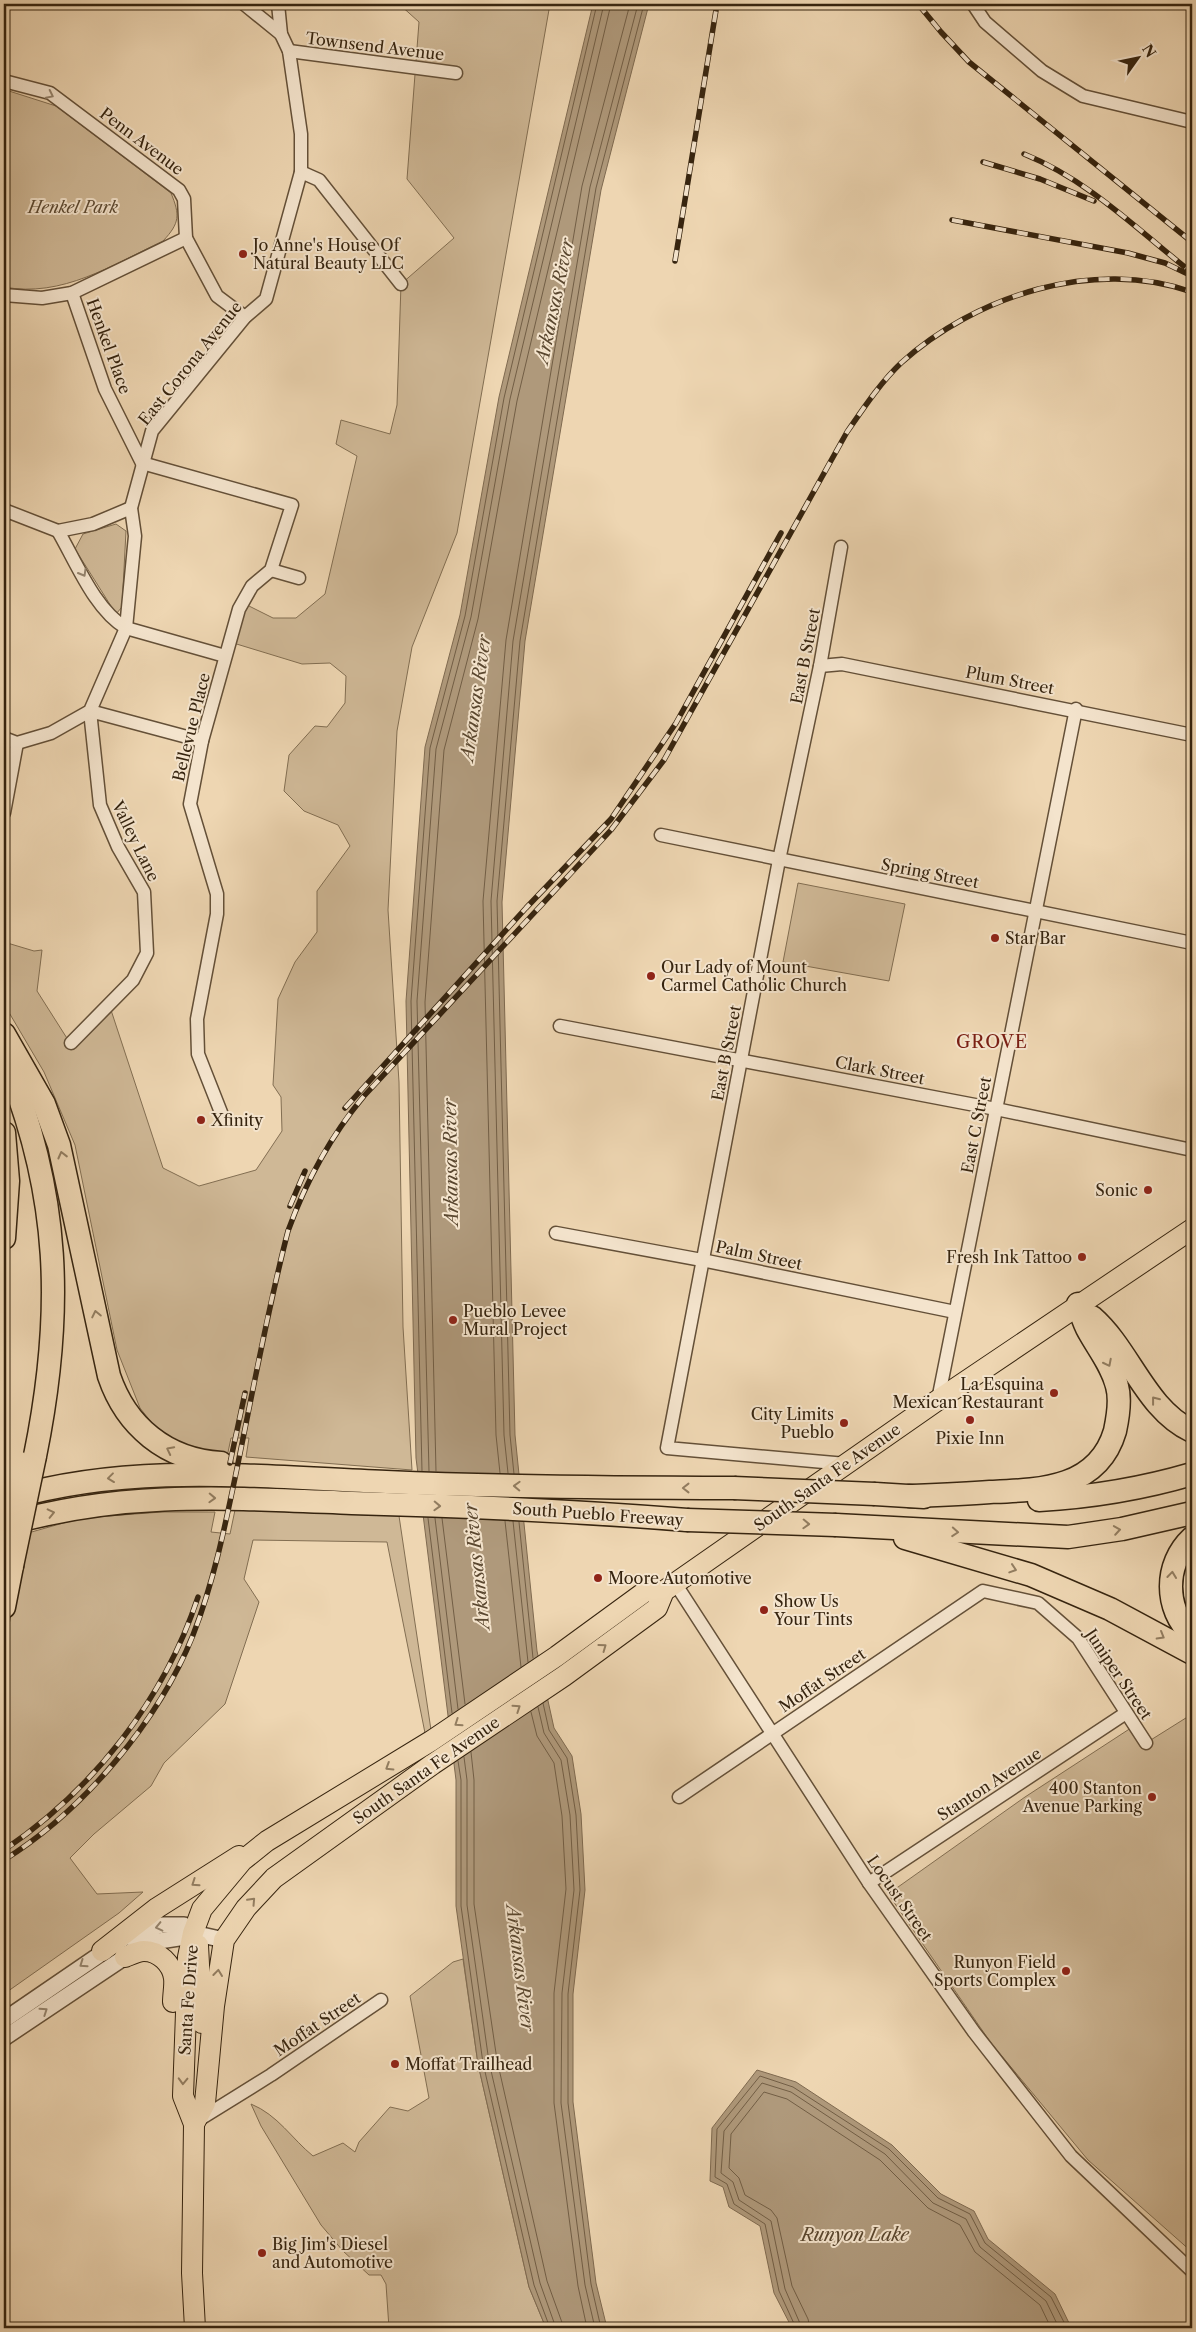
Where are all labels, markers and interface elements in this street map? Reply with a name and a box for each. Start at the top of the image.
street label: Townsend Avenue [305,28,445,64]
north arrow [1114,32,1164,82]
text: N [1138,41,1160,61]
one-way arrow [45,89,54,99]
street label: Penn Avenue [96,103,188,179]
park label: Henkel Park [26,197,119,217]
place label: Jo Anne's House Of Natural Beauty LLC [250,235,404,273]
water label: Arkansas River [530,235,579,368]
marker: Jo Anne's House Of Natural Beauty LLC [237,248,249,260]
street label: Henkel Place [82,296,136,396]
street label: East Corona Avenue [134,297,246,429]
one-way arrow [76,568,86,577]
street label: East B Street [786,606,824,706]
water label: Arkansas River [456,632,496,765]
street label: Plum Street [964,662,1056,698]
street label: Bellevue Place [168,671,214,783]
street label: Valley Lane [107,797,164,885]
street label: Spring Street [879,854,981,892]
place label: Star Bar [1005,928,1066,948]
marker: Star Bar [989,932,1001,944]
place label: Our Lady of Mount Carmel Catholic Church [661,957,847,995]
marker: Our Lady of Mount Carmel Catholic Church [645,970,657,982]
street label: East B Street [707,1003,745,1103]
district label: GROVE [956,1031,1028,1053]
street label: Clark Street [834,1052,927,1089]
street label: East C Street [957,1075,995,1175]
water label: Arkansas River [439,1097,463,1229]
place label: Xfinity [210,1110,264,1130]
marker: Xfinity [195,1114,207,1126]
one-way arrow [57,1150,68,1159]
place label: Sonic [1095,1180,1138,1200]
marker: Sonic [1142,1184,1154,1196]
street label: Palm Street [714,1236,804,1274]
place label: Fresh Ink Tattoo [946,1247,1072,1267]
marker: Fresh Ink Tattoo [1076,1251,1088,1263]
place label: Pueblo Levee Mural Project [463,1301,568,1339]
one-way arrow [91,1309,102,1318]
marker: Pueblo Levee Mural Project [447,1314,459,1326]
one-way arrow [1101,1358,1112,1367]
place label: La Esquina Mexican Restaurant [892,1374,1045,1412]
marker: La Esquina Mexican Restaurant [1048,1387,1060,1399]
one-way arrow [1153,1397,1161,1406]
place label: City Limits Pueblo [751,1404,834,1442]
marker: Pixie Inn [964,1414,976,1426]
marker: City Limits Pueblo [838,1417,850,1429]
street label: South Santa Fe Avenue [750,1419,904,1535]
place label: Pixie Inn [936,1428,1004,1448]
one-way arrow [166,1446,175,1456]
one-way arrow [106,1472,114,1483]
one-way arrow [513,1481,520,1491]
one-way arrow [681,1483,689,1493]
one-way arrow [208,1492,216,1503]
street label: South Pueblo Freeway [512,1498,685,1530]
one-way arrow [434,1500,442,1511]
water label: Arkansas River [459,1500,495,1633]
one-way arrow [46,1508,55,1519]
one-way arrow [802,1519,810,1529]
one-way arrow [1112,1525,1121,1535]
one-way arrow [951,1526,959,1537]
one-way arrow [1008,1563,1017,1573]
place label: Moore Automotive [608,1568,752,1588]
one-way arrow [1166,1570,1177,1578]
marker: Moore Automotive [592,1572,604,1584]
place label: Show Us Your Tints [773,1591,853,1629]
marker: Show Us Your Tints [758,1604,770,1616]
street label: Juniper Street [1080,1622,1157,1723]
one-way arrow [1155,1630,1164,1640]
street label: Moffat Street [775,1643,869,1716]
one-way arrow [597,1644,607,1653]
one-way arrow [512,1704,521,1714]
street label: South Santa Fe Avenue [349,1712,503,1828]
one-way arrow [455,1717,464,1726]
street label: Stanton Avenue [933,1743,1045,1825]
one-way arrow [386,1761,395,1770]
place label: 400 Stanton Avenue Parking [1022,1778,1143,1816]
marker: 400 Stanton Avenue Parking [1146,1791,1158,1803]
street label: Locust Street [863,1851,937,1945]
one-way arrow [191,1877,200,1886]
one-way arrow [246,1897,255,1906]
water label: Arkansas River [501,1901,539,2034]
one-way arrow [155,1921,164,1932]
street label: Santa Fe Drive [174,1944,202,2056]
place label: Runyon Field Sports Complex [934,1952,1057,1990]
one-way arrow [80,1958,89,1967]
marker: Runyon Field Sports Complex [1060,1965,1072,1977]
one-way arrow [212,1969,223,1977]
street label: Moffat Street [270,1987,364,2060]
one-way arrow [39,2008,48,2017]
place label: Moffat Trailhead [405,2054,533,2074]
marker: Moffat Trailhead [389,2058,401,2070]
one-way arrow [178,2078,189,2086]
water label: Runyon Lake [799,2224,910,2246]
place label: Big Jim's Diesel and Automotive [272,2234,393,2272]
marker: Big Jim's Diesel and Automotive [256,2247,268,2259]

